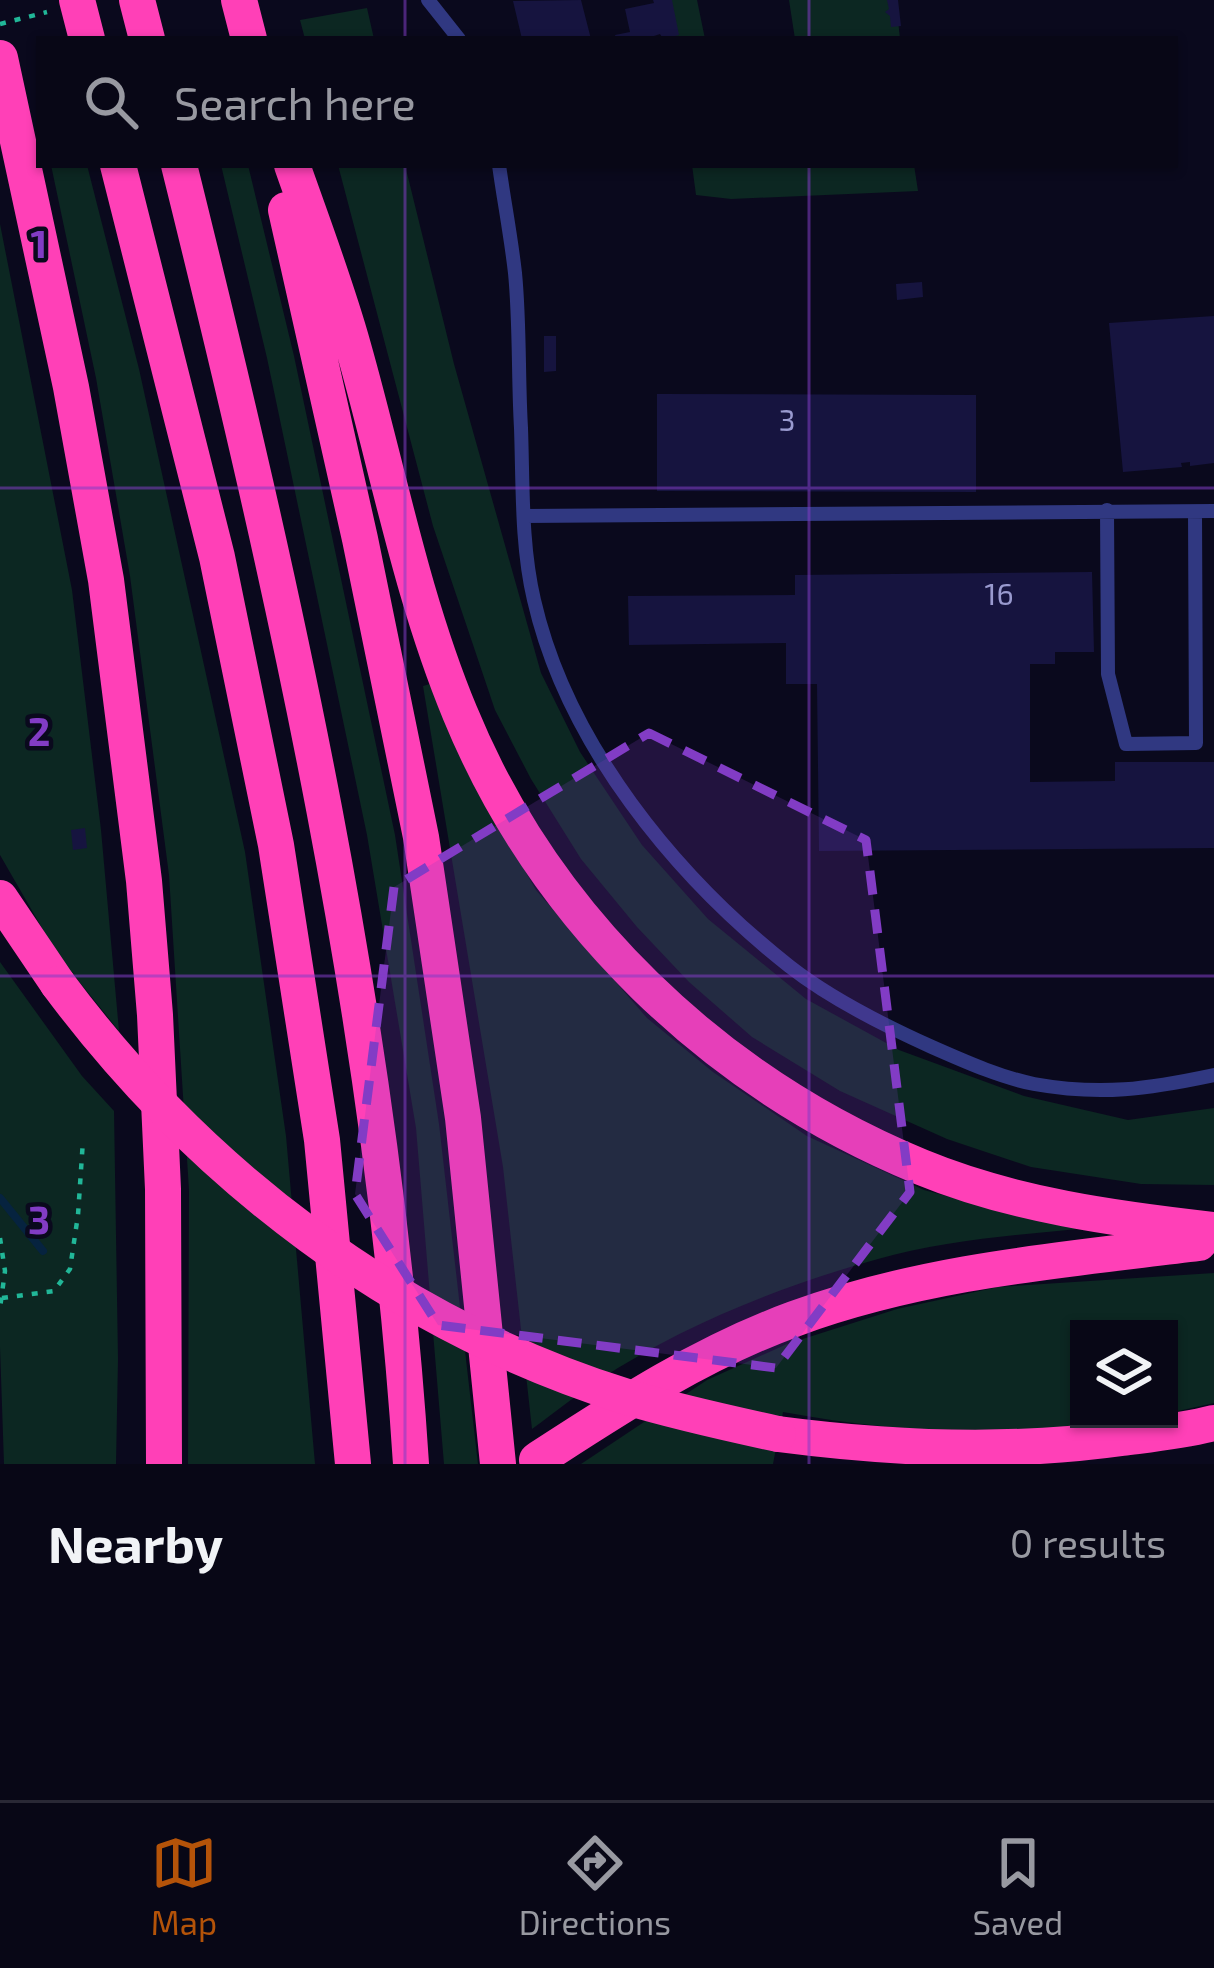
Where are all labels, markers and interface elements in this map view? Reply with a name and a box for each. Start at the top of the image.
search box [36,36,1178,168]
icon: search [78,69,144,135]
text: Search here [174,75,416,129]
text: 1 [31,219,47,266]
house number: 3 [779,401,795,437]
house number: 16 [984,575,1014,611]
text: 2 [28,707,50,754]
text: 3 [28,1195,50,1242]
map controls [1070,1320,1178,1428]
button: layers [1070,1320,1178,1428]
text: Nearby [48,1512,223,1573]
text: 0 results [1010,1519,1166,1566]
tab: Map [151,1830,217,1942]
tab: Directions [519,1830,671,1942]
tab: Saved [973,1830,1063,1942]

